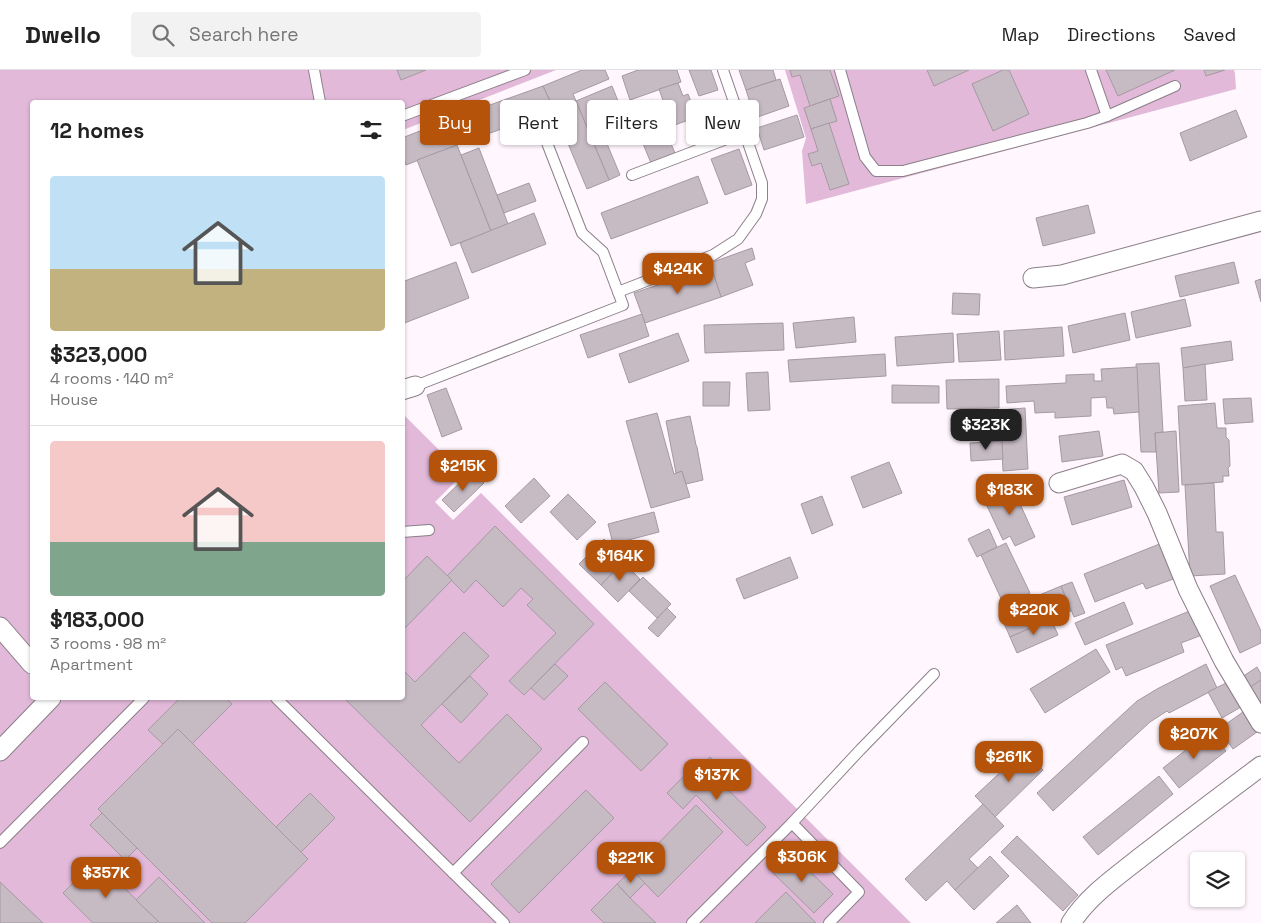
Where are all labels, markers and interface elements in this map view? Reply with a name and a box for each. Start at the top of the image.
search box [131,12,481,57]
text: Dwello [25,19,101,50]
icon: search [149,21,177,49]
text: Search here [189,22,299,47]
text: Map [1002,23,1039,46]
text: Directions [1067,23,1156,46]
text: Saved [1184,23,1236,46]
chip: Buy [420,100,490,145]
chip: Rent [500,100,577,145]
chip: Filters [587,100,676,145]
chip: New [686,100,759,145]
icon: filters [357,116,385,144]
text: 12 homes [50,117,144,144]
icon: home [173,208,263,298]
pin: $424K [643,252,713,295]
text: $424K [653,258,703,279]
text: $323,000 [50,341,147,368]
text: 4 rooms · 140 m² [50,368,174,389]
text: House [50,389,98,410]
pin: $323K [951,408,1021,451]
text: $323K [962,414,1010,435]
pin: $215K [428,450,498,492]
text: $215K [440,455,486,476]
icon: home [173,474,263,564]
pin: $183K [975,474,1045,516]
text: $183K [987,479,1033,500]
pin: $164K [585,540,655,582]
text: $164K [596,545,644,566]
pin: $220K [999,594,1069,636]
text: $220K [1009,599,1059,620]
text: $183,000 [50,606,144,633]
text: 3 rooms · 98 m² [50,633,166,654]
text: Apartment [50,654,133,675]
pin: $207K [1159,718,1229,760]
text: $207K [1170,723,1218,744]
pin: $261K [974,740,1044,783]
text: $261K [986,746,1032,767]
pin: $137K [682,758,752,801]
text: $137K [694,764,740,785]
pin: $306K [767,840,837,883]
pin: $221K [596,842,666,884]
text: $306K [777,846,827,867]
text: $221K [608,847,654,868]
map controls [1190,852,1245,907]
button: layers [1190,852,1245,907]
pin: $357K [71,856,141,899]
text: $357K [82,862,130,883]

